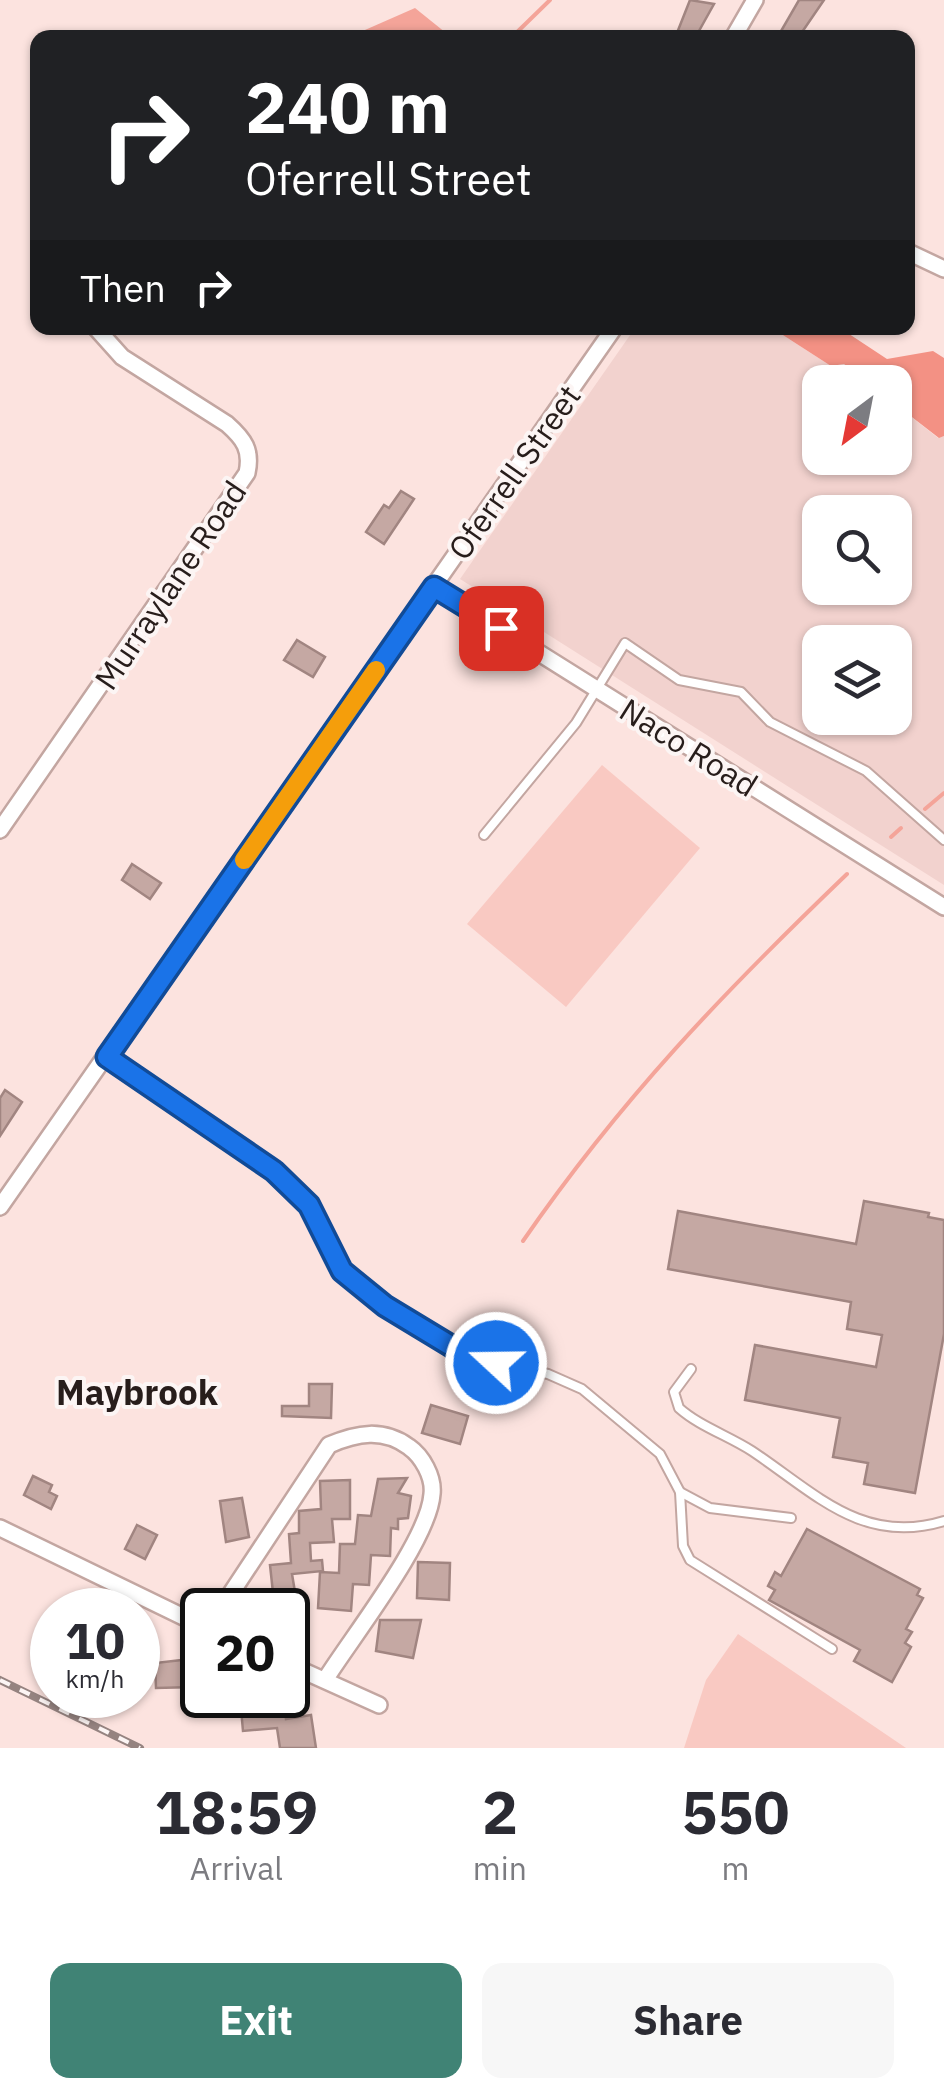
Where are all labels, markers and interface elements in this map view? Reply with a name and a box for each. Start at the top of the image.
text: 240 m [245,61,450,152]
icon: right [80,70,210,200]
text: Oferrell Street [245,149,532,207]
icon: right [186,260,241,315]
text: Then [80,263,166,312]
north arrow [802,365,912,475]
map controls [802,365,912,735]
street label: Oferrell Street [438,376,590,568]
street label: Murraylane Road [85,472,255,698]
button: search [802,495,912,605]
pin [459,586,544,671]
icon: arrive [474,601,529,656]
button: layers [802,625,912,735]
street label: Naco Road [612,688,766,806]
position arrow [444,1311,548,1415]
district label: Maybrook [56,1369,219,1415]
speed limit sign: 20 [180,1588,310,1718]
text: 10 [65,1608,125,1673]
text: km/h [66,1662,124,1695]
text: 18:59 [155,1772,318,1851]
text: 2 [482,1772,518,1851]
text: 550 [681,1772,789,1851]
text: Arrival [190,1847,283,1889]
text: min [473,1847,527,1889]
text: m [722,1847,749,1889]
button: Exit [50,1963,462,2078]
button: Share [482,1963,894,2078]

